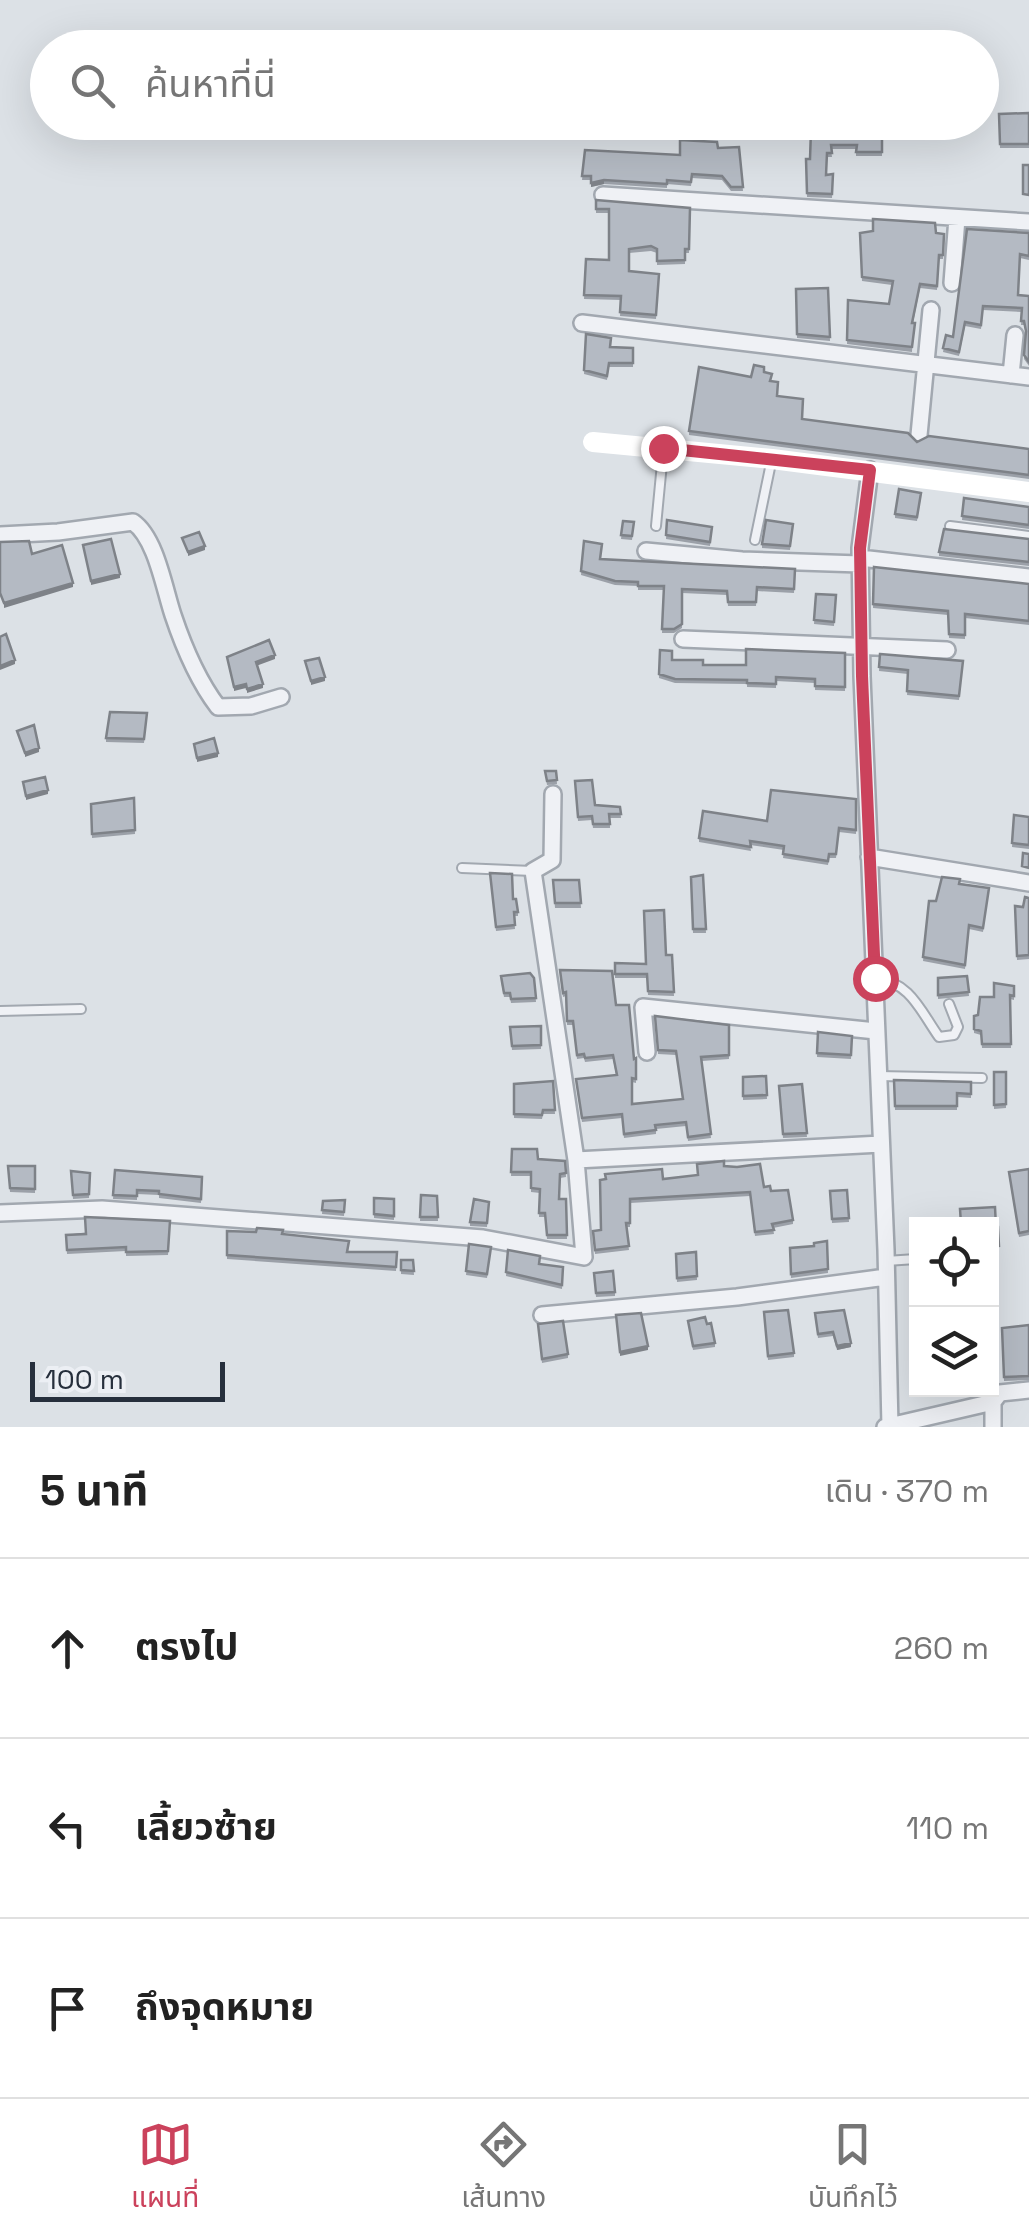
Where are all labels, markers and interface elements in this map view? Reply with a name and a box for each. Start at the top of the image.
search box [30,30,999,140]
icon: search [65,58,120,113]
text: ค้นหาที่นี่ [145,60,276,108]
route end [641,426,687,472]
route start [853,956,899,1002]
map controls [909,1217,999,1397]
button: locate [909,1217,999,1307]
button: layers [909,1307,999,1397]
scale bar [30,1357,225,1402]
text: 100 m [45,1361,124,1397]
text: 5 นาที [40,1464,148,1517]
text: เดิน · 370 m [825,1471,989,1511]
icon: ahead [40,1621,95,1676]
text: ตรงไป [135,1623,238,1671]
text: 260 m [894,1628,989,1668]
icon: left [40,1801,95,1856]
text: เลี้ยวซ้าย [135,1803,277,1851]
text: 110 m [906,1808,989,1848]
icon: arrive [40,1981,95,2036]
text: ถึงจุดหมาย [135,1983,314,2031]
tab: แผนที่ [131,2117,199,2220]
tab: เส้นทาง [461,2117,546,2220]
tab: บันทึกไว้ [808,2117,898,2220]

